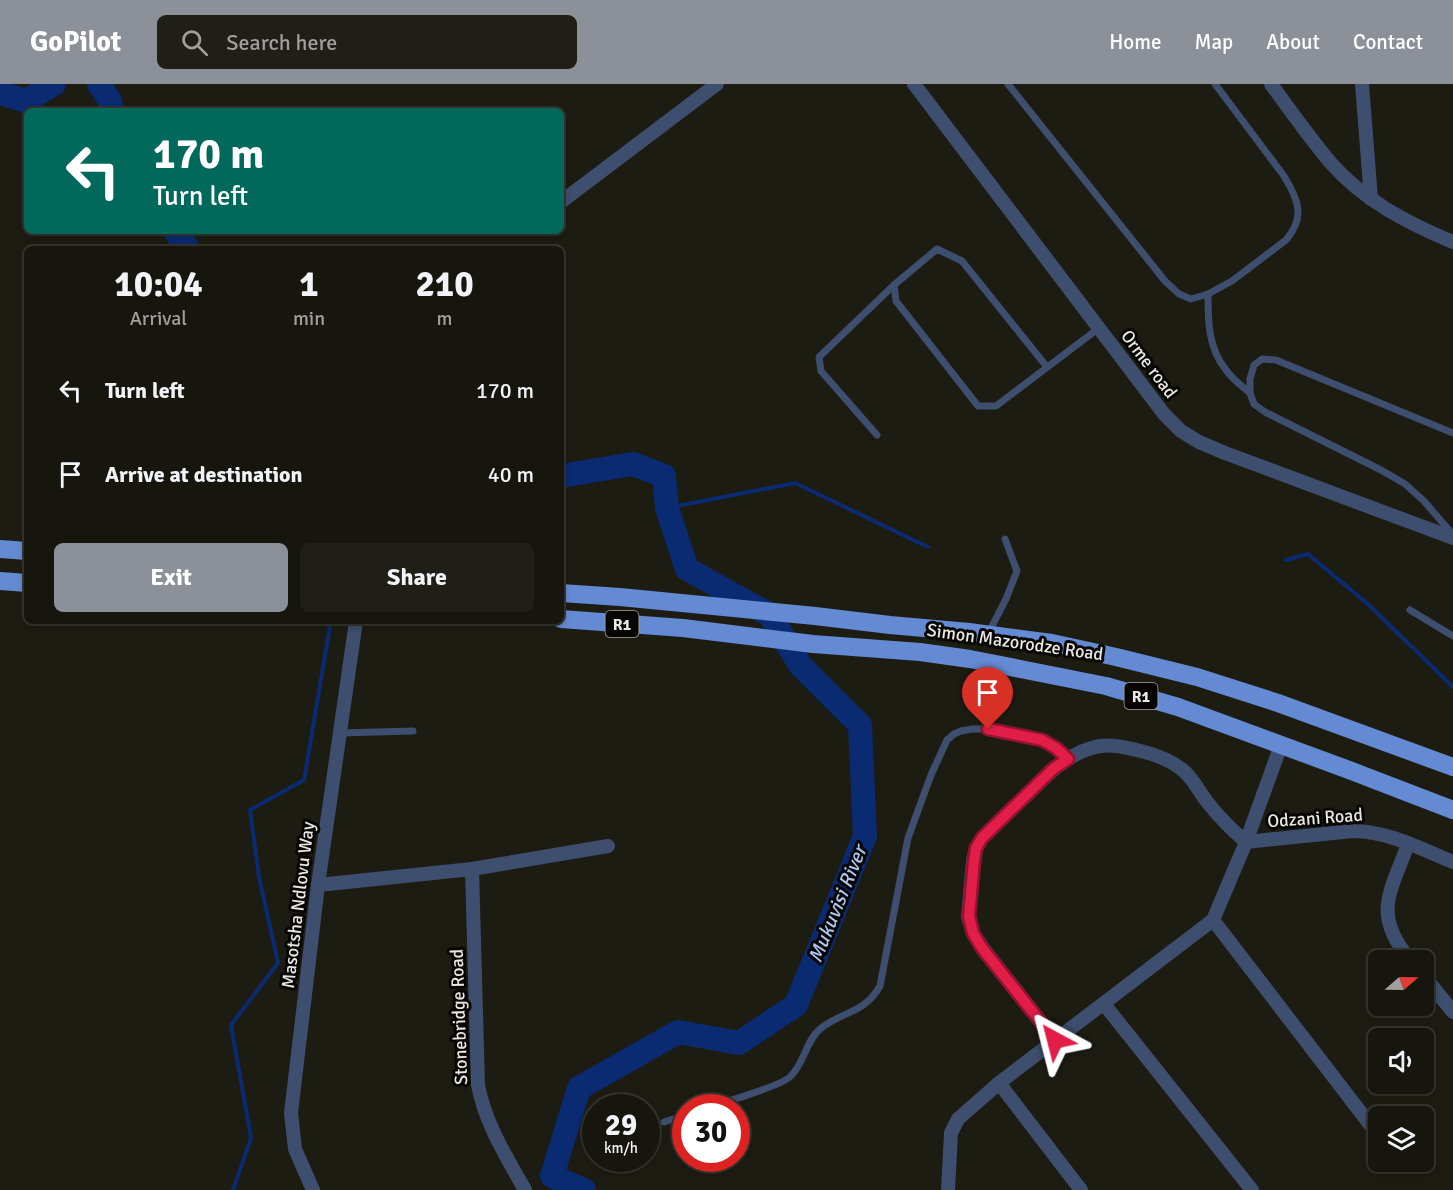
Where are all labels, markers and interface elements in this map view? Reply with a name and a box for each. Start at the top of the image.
search box [157,15,577,69]
text: GoPilot [30,25,121,59]
icon: search [178,26,211,59]
text: Search here [226,29,337,56]
text: Home [1109,29,1162,55]
text: Map [1195,29,1233,55]
text: About [1266,29,1320,55]
text: Contact [1353,29,1423,55]
text: 170 m [153,129,264,180]
icon: left [54,132,132,210]
text: Turn left [153,180,248,213]
text: 10:04 [114,262,203,307]
text: 1 [299,262,319,307]
text: 210 [415,262,474,307]
text: Arrival [130,306,187,331]
text: min [293,306,325,331]
text: m [437,306,453,331]
street label: Orme road [1116,325,1182,403]
icon: left [54,374,87,407]
text: Turn left [105,377,185,404]
text: 170 m [476,377,534,404]
icon: arrive [54,458,87,491]
text: Arrive at destination [105,461,302,488]
text: 40 m [488,461,534,488]
button: Exit [54,543,288,612]
button: Share [300,543,534,612]
road number: R1 [606,611,638,637]
street label: Simon Mazorodze Road [926,619,1104,665]
pin [962,667,1013,729]
icon: arrive [971,676,1004,709]
road number: R1 [1124,683,1158,709]
street label: Odzani Road [1266,804,1364,832]
street label: Masotsha Ndlovu Way [277,820,319,990]
water label: Mukuvisi River [803,840,873,966]
street label: Stonebridge Road [446,949,472,1085]
north arrow [1368,950,1434,1016]
map controls [1368,950,1434,1172]
position arrow [1023,1008,1087,1072]
button: sound [1368,1028,1434,1094]
speed limit sign: 30 [672,1094,750,1172]
button: layers [1368,1106,1434,1172]
text: 29 [605,1107,637,1144]
text: km/h [604,1139,638,1157]

